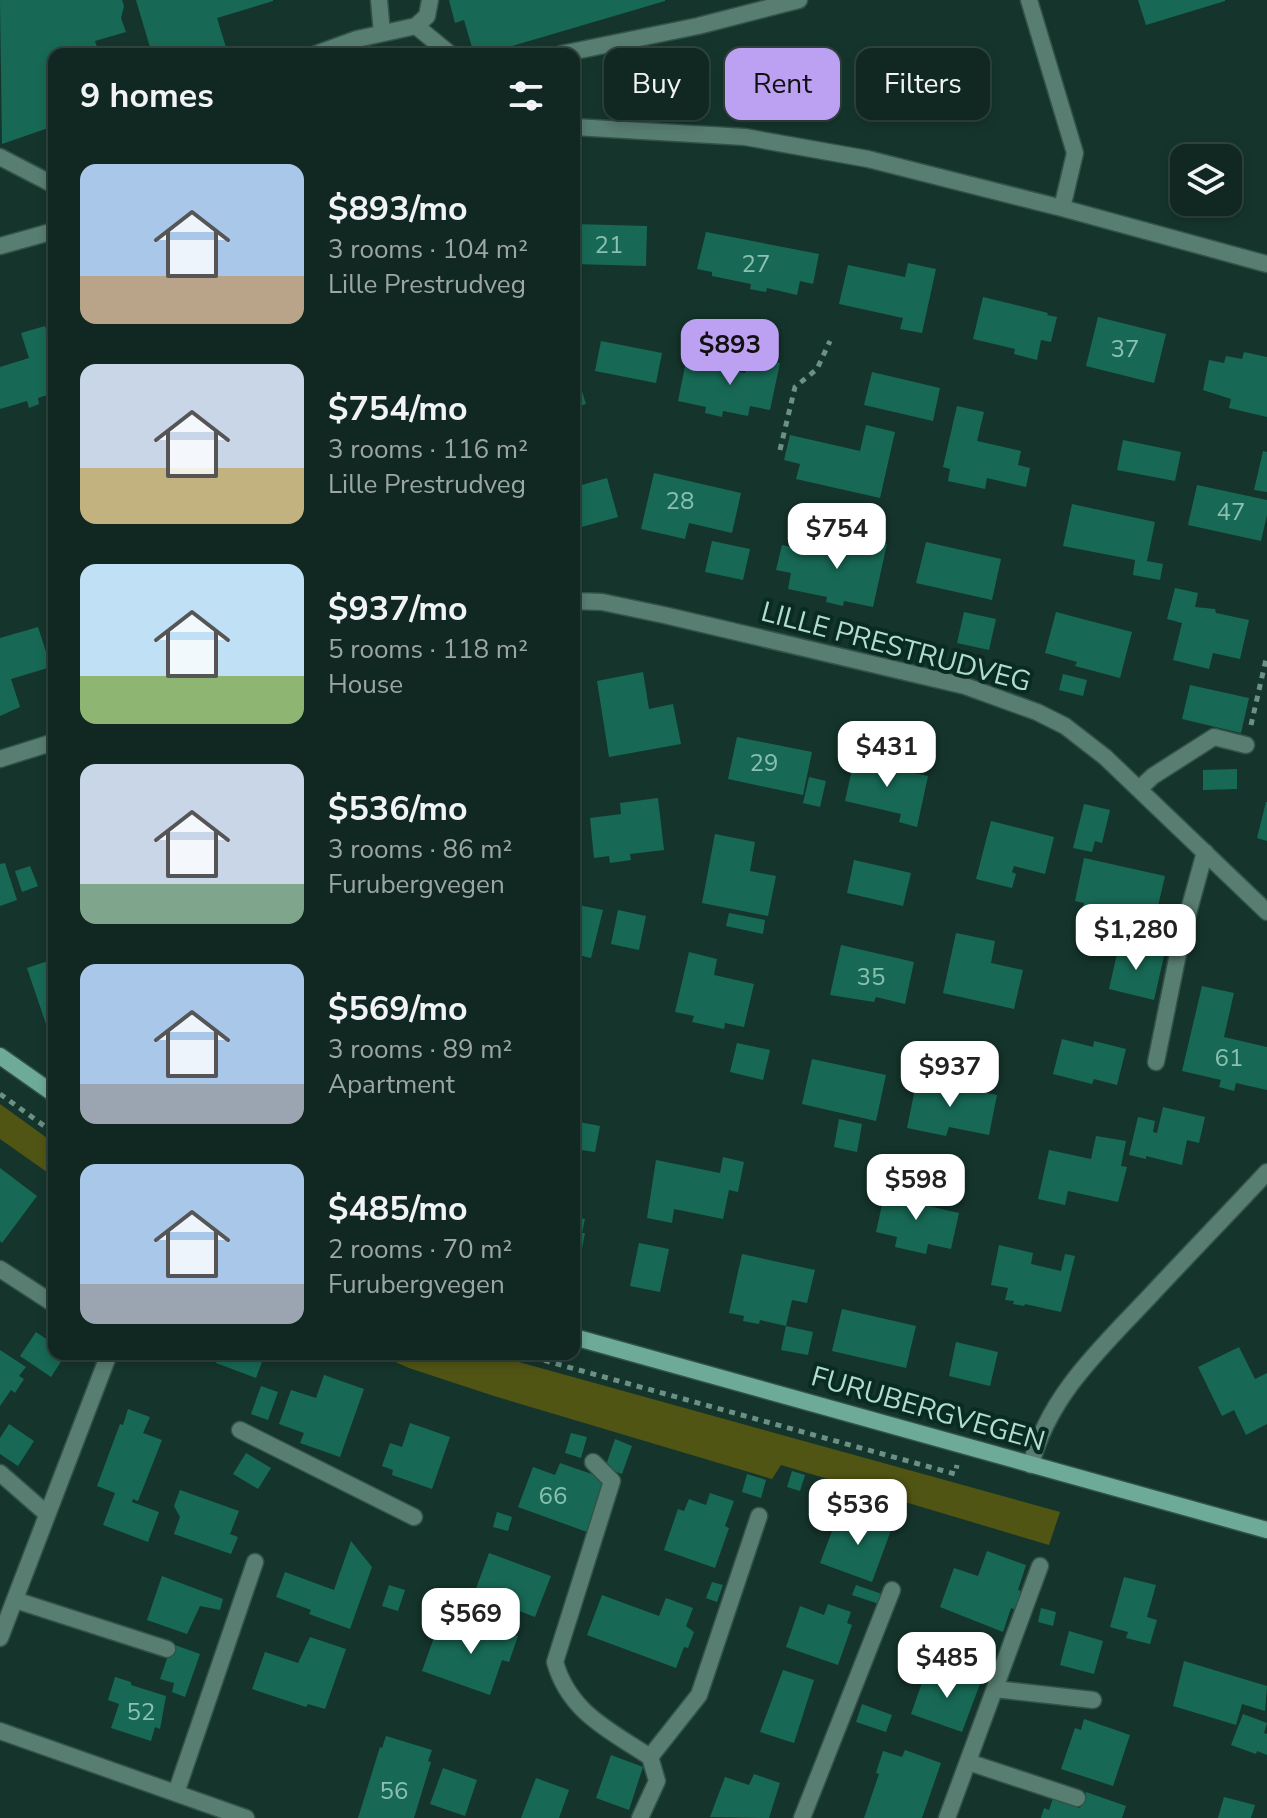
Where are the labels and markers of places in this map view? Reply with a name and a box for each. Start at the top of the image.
pin: $893 [683,319,777,387]
pin: $754 [790,503,884,571]
pin: $431 [840,721,934,789]
pin: $1,280 [1071,904,1201,972]
pin: $937 [903,1041,997,1109]
pin: $598 [869,1154,963,1222]
pin: $536 [811,1479,905,1547]
pin: $569 [424,1588,518,1656]
pin: $485 [900,1632,994,1700]

